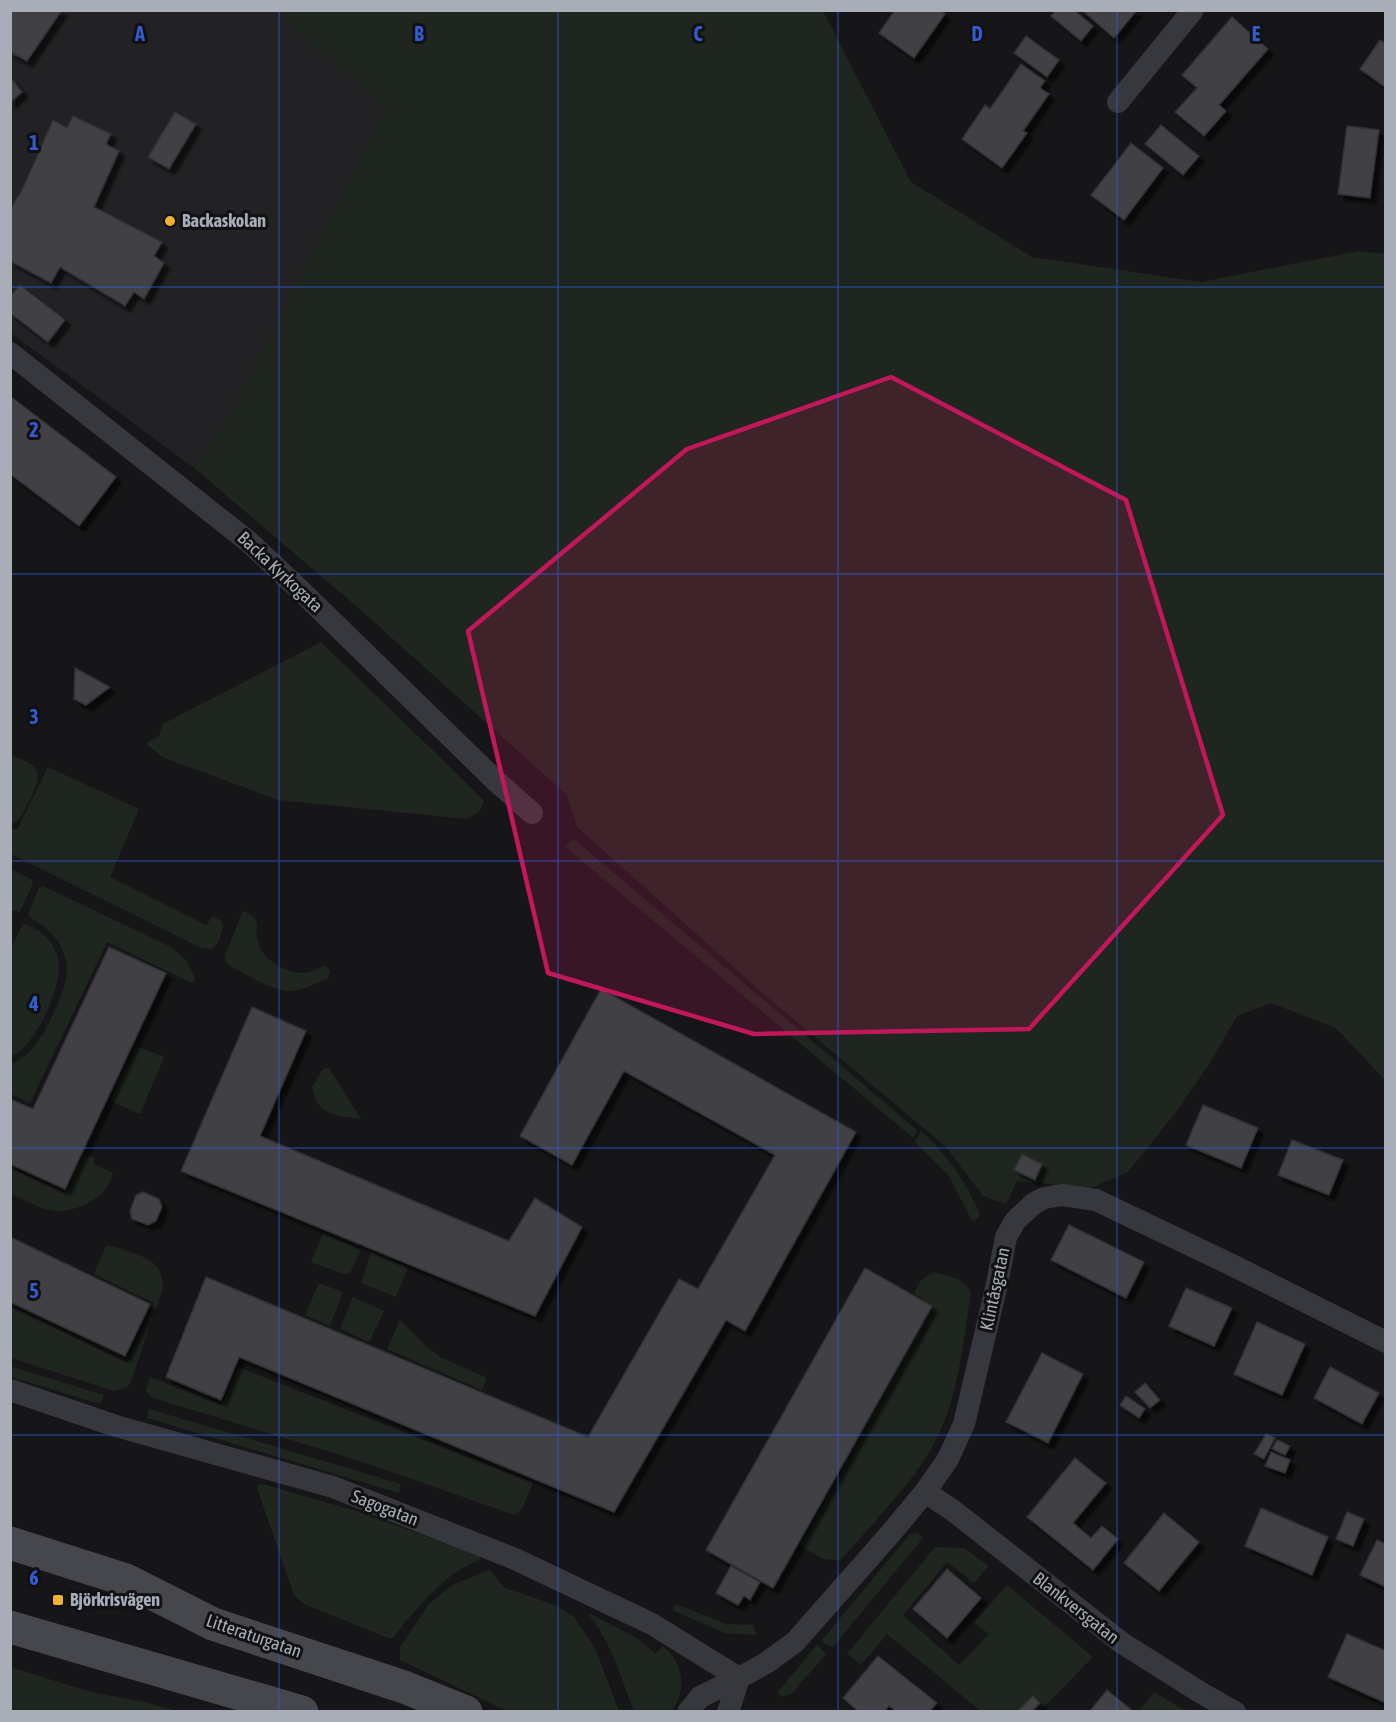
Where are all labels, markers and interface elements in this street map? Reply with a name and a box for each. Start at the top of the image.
text: A [134,22,145,45]
text: B [414,22,424,45]
text: C [694,22,703,45]
text: D [971,22,983,45]
text: E [1252,22,1261,45]
text: 1 [29,131,39,154]
place label: Backaskolan [182,210,266,231]
marker: Backaskolan [163,214,177,228]
text: 2 [29,418,39,441]
street label: Backa Kyrkogata [233,527,327,616]
text: 3 [29,705,39,728]
text: 4 [28,992,39,1015]
street label: Klintåsgatan [975,1245,1014,1332]
text: 5 [29,1279,39,1302]
street label: Sagogatan [349,1485,422,1530]
text: 6 [29,1566,39,1589]
street label: Blankversgatan [1029,1567,1124,1648]
place label: Björkrisvägen [70,1589,160,1610]
marker: Björkrisvägen [51,1593,65,1607]
street label: Litteraturgatan [204,1609,305,1662]

